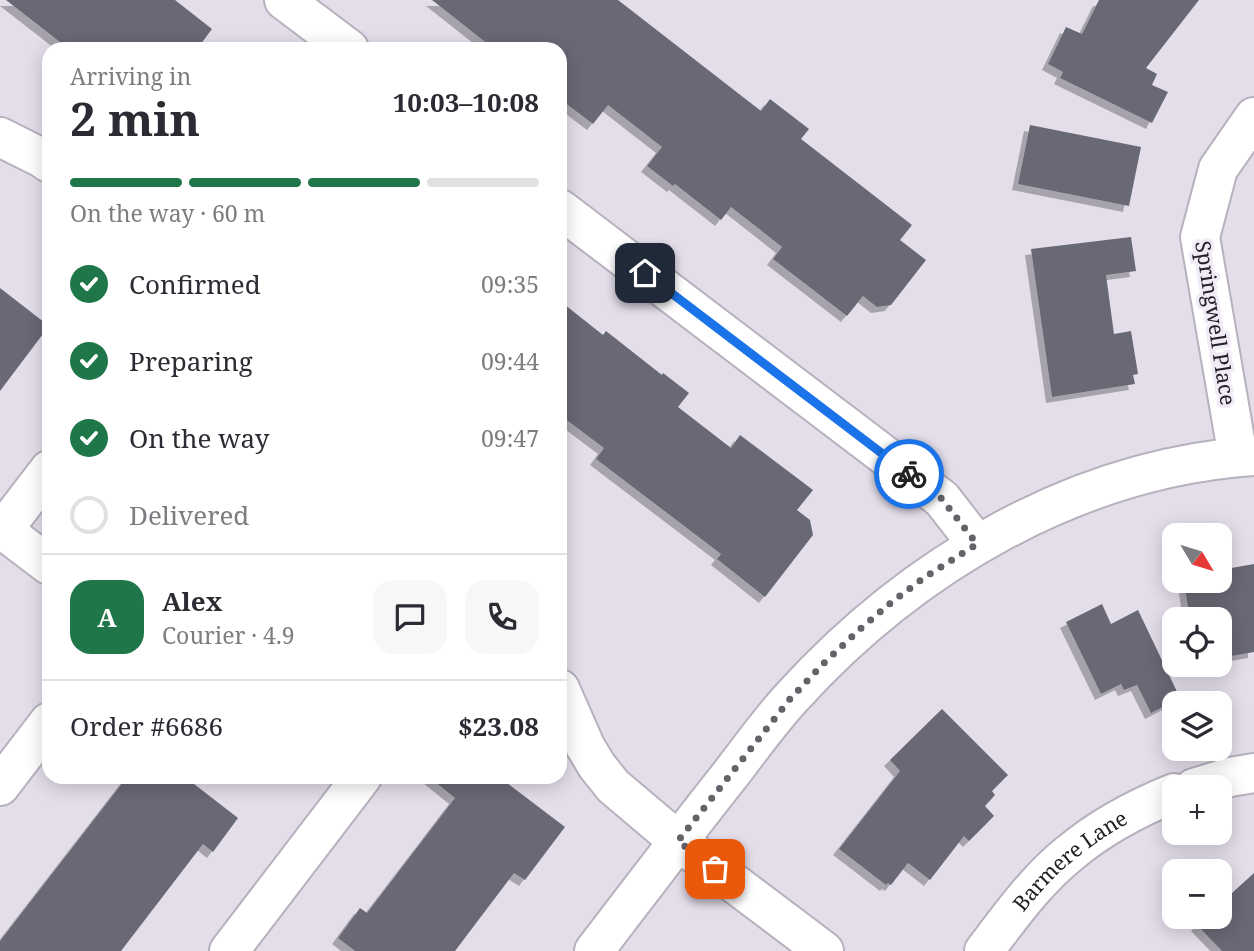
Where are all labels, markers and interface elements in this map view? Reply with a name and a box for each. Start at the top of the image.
text: Arriving in [70,60,191,92]
text: 10:03–10:08 [393,84,539,120]
text: 2 min [70,87,200,149]
text: On the way · 60 m [70,197,265,229]
street label: Springwell Place [1189,239,1243,407]
pin [615,243,675,303]
icon: home [626,254,664,292]
icon: check [70,265,108,303]
text: Confirmed [129,266,261,302]
text: 09:35 [481,268,539,300]
icon: check [70,342,108,380]
text: Preparing [129,343,253,379]
text: 09:44 [481,345,539,377]
icon: check [70,419,108,457]
text: On the way [129,420,269,456]
text: 09:47 [481,422,539,454]
courier [874,439,944,509]
icon: bike [890,455,928,493]
text: Delivered [129,497,249,533]
north arrow [1162,523,1232,593]
map controls [1162,523,1232,929]
button: chat [373,580,447,654]
button: phone [465,580,539,654]
text: Alex [162,583,222,619]
text: A [97,599,117,635]
button: locate [1162,607,1232,677]
text: Courier · 4.9 [162,619,295,651]
button: layers [1162,691,1232,761]
text: Order #6686 [70,708,223,744]
text: $23.08 [458,708,539,744]
button: + [1162,775,1232,845]
street label: Barmere Lane [1006,804,1132,917]
pin [685,839,745,899]
icon: bag [696,850,734,888]
button: − [1162,859,1232,929]

